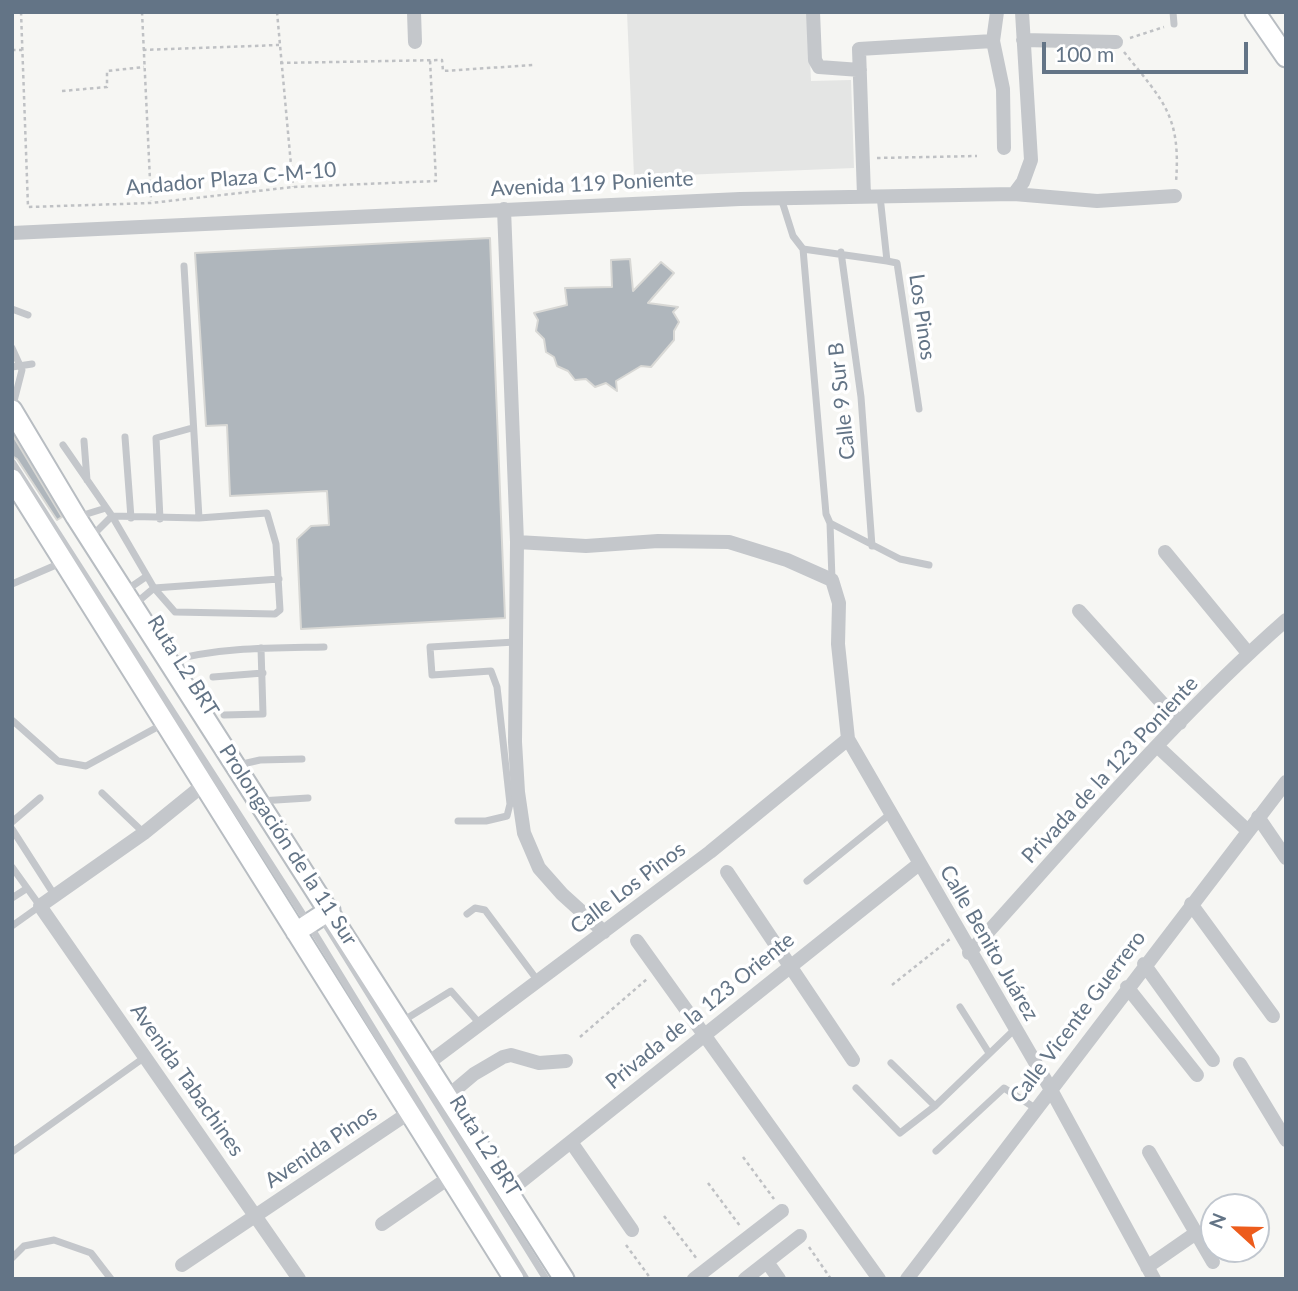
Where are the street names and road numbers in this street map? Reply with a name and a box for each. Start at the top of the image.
street label: Andador Plaza C-M-10 [125,157,337,201]
street label: Avenida 119 Poniente [490,166,694,202]
street label: Los Pinos [903,272,941,362]
street label: Calle 9 Sur B [823,341,861,461]
street label: Ruta L2 BRT [142,611,224,721]
street label: Privada de la 123 Poniente [1017,671,1203,869]
street label: Prolongación de la 11 Sur [213,740,363,950]
street label: Calle Los Pinos [565,837,691,939]
street label: Calle Benito Juárez [934,861,1044,1025]
street label: Calle Vicente Guerrero [1005,926,1151,1108]
street label: Privada de la 123 Oriente [601,927,799,1095]
street label: Avenida Tabachines [125,999,249,1161]
street label: Ruta L2 BRT [444,1091,526,1201]
street label: Avenida Pinos [260,1100,382,1194]

